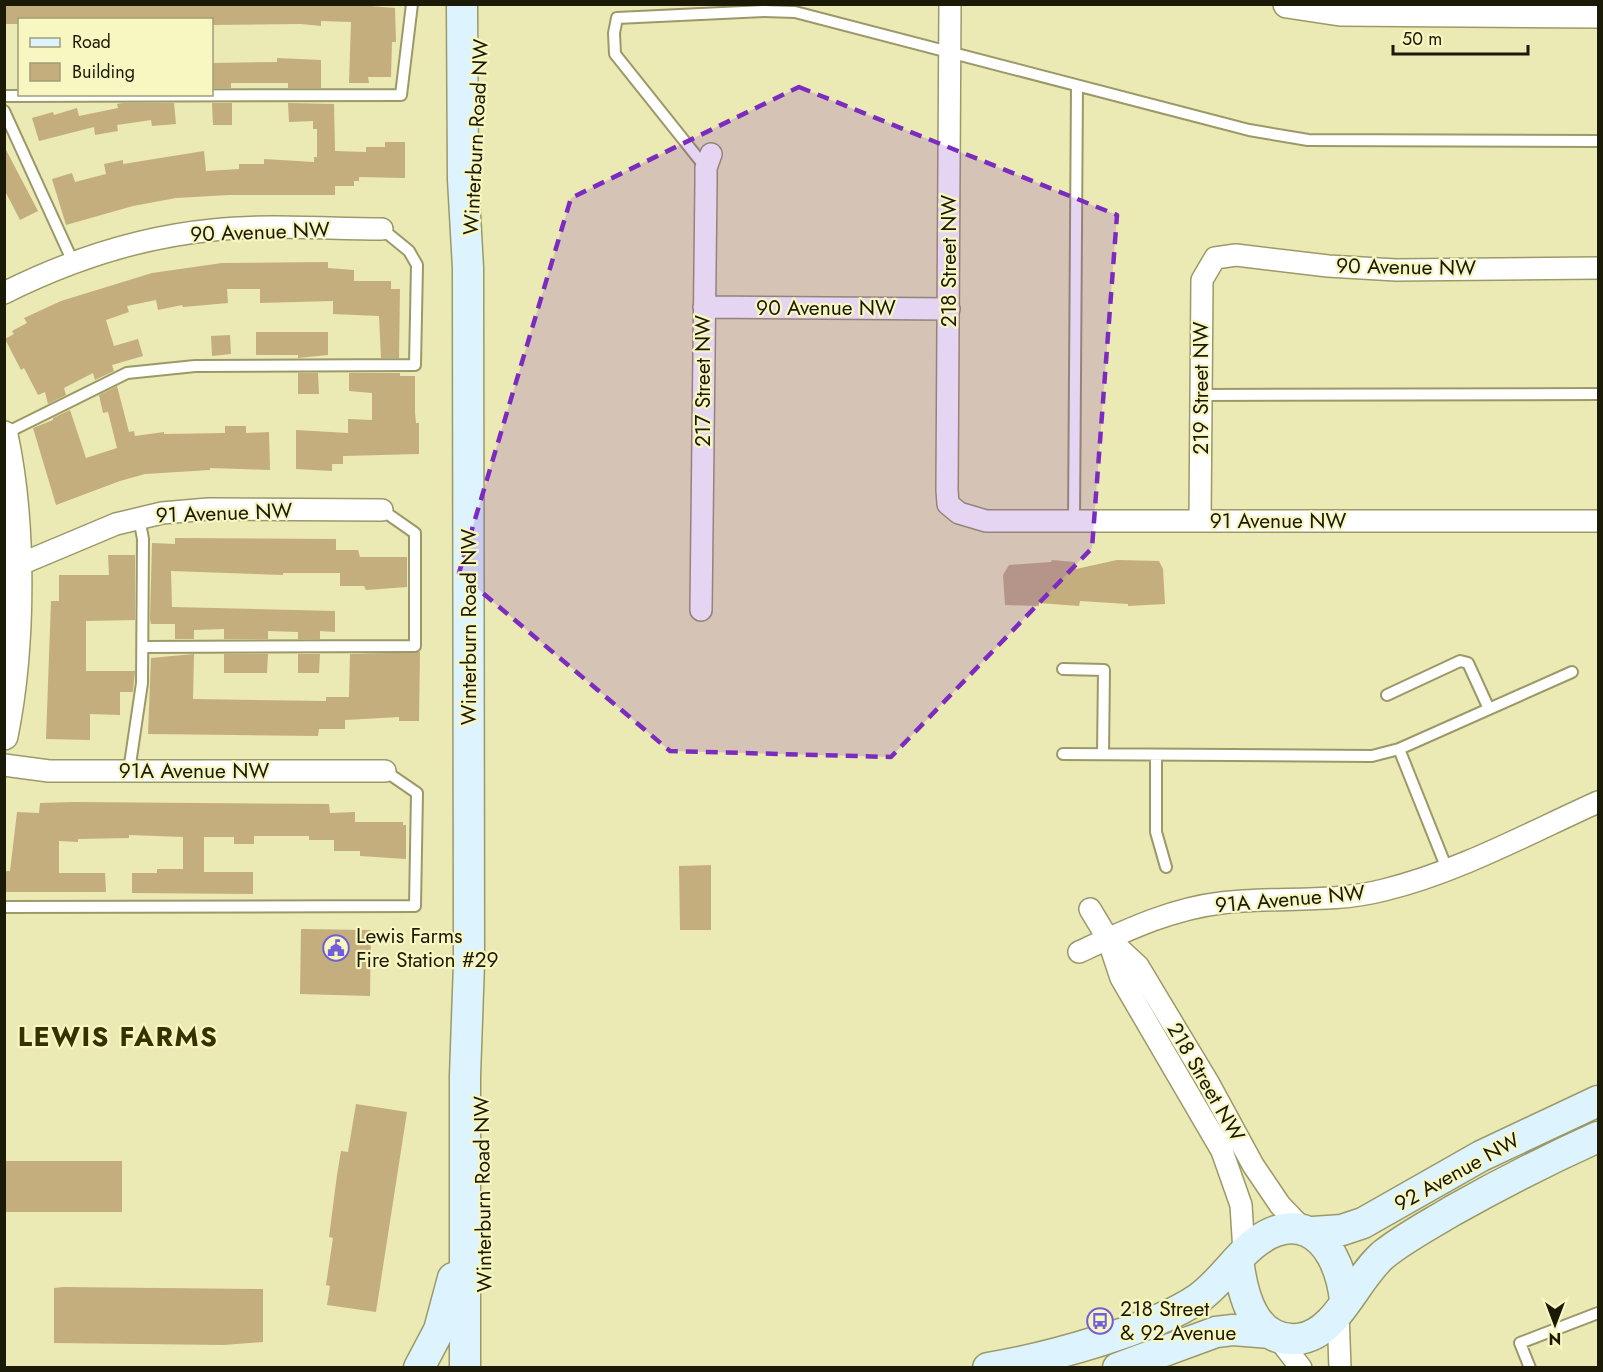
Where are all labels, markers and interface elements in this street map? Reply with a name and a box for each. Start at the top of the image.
legend [18,18,213,96]
scale bar [1393,18,1528,56]
text: 50 m [1402,26,1442,52]
text: Road [72,29,111,55]
street label: Winterburn Road NW [456,38,496,236]
text: Building [72,59,135,85]
street label: 218 Street NW [934,194,964,327]
street label: 90 Avenue NW [190,215,331,249]
street label: 90 Avenue NW [1336,251,1476,283]
street label: 90 Avenue NW [756,293,896,323]
street label: 217 Street NW [688,315,718,447]
street label: 219 Street NW [1186,321,1216,455]
street label: 91 Avenue NW [155,496,293,530]
street label: 91 Avenue NW [1210,506,1347,536]
street label: Winterburn Road NW [454,529,484,725]
street label: 91A Avenue NW [119,756,269,786]
street label: 91A Avenue NW [1214,877,1366,921]
place label: Lewis Farms Fire Station #29 [356,921,499,975]
public building icon: Lewis Farms Fire Station #29 [321,933,351,963]
district label: LEWIS FARMS [18,1017,218,1056]
street label: 218 Street NW [1160,1017,1252,1147]
street label: Winterburn Road NW [466,1095,500,1293]
street label: 92 Avenue NW [1389,1125,1525,1219]
place label: 218 Street & 92 Avenue [1120,1294,1236,1348]
north arrow [1525,1294,1585,1354]
bus stop icon: 218 Street & 92 Avenue [1085,1306,1115,1336]
text: N [1549,1327,1561,1350]

